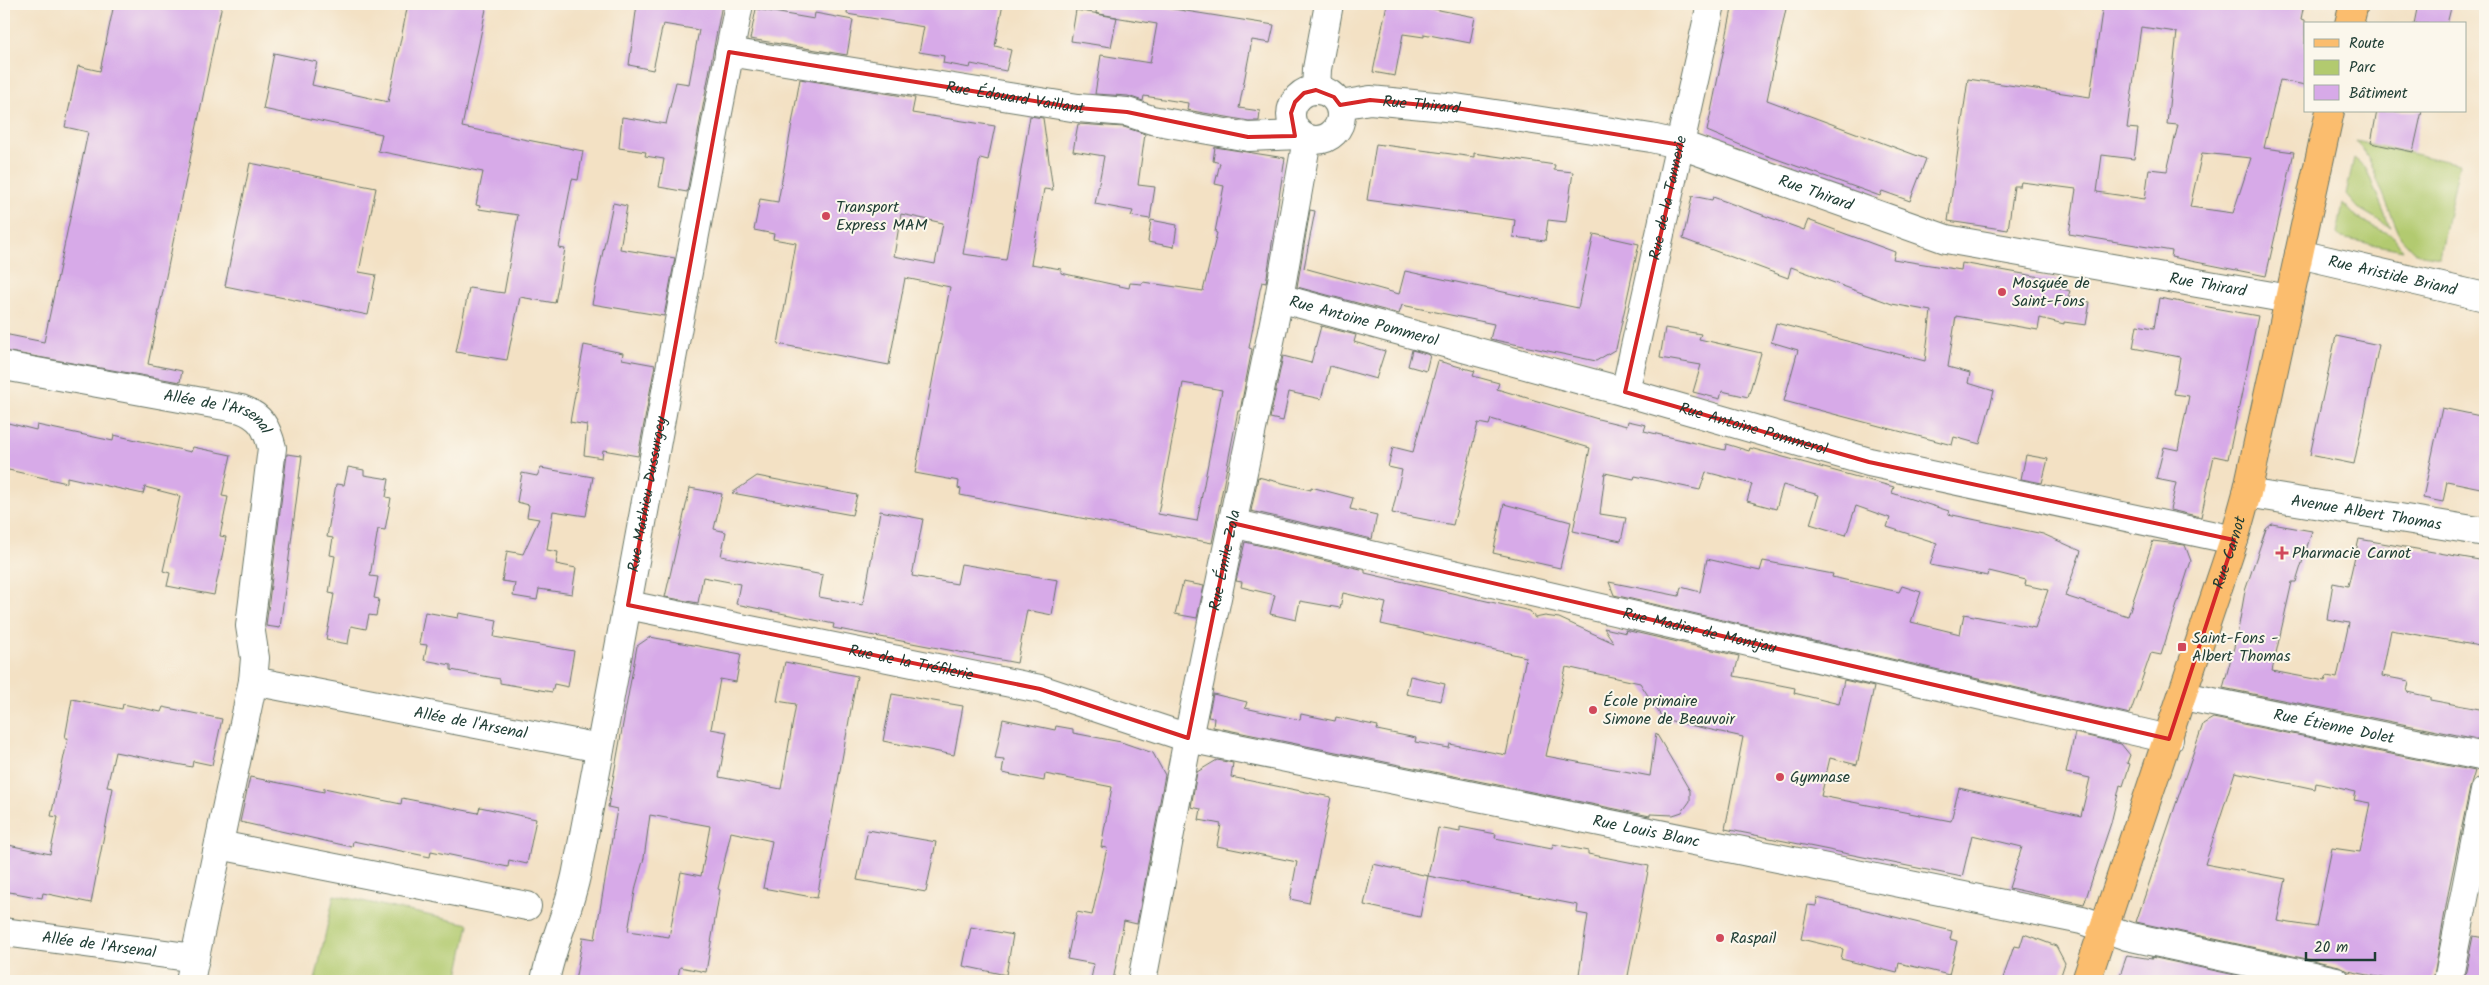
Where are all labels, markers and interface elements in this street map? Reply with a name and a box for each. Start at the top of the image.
legend [2304,22,2466,112]
text: Route [2349,32,2385,56]
text: Parc [2349,56,2376,80]
street label: Rue Édouard Vaillant [944,75,1086,121]
text: Bâtiment [2349,82,2408,106]
street label: Rue Thirard [1382,89,1463,121]
street label: Rue de la Tannerie [1642,133,1694,262]
street label: Rue Thirard [1775,168,1858,218]
place label: Transport Express MAM [836,195,928,238]
marker: Transport Express MAM [820,210,832,222]
street label: Rue Aristide Briand [2326,249,2460,303]
street label: Rue Thirard [2168,266,2249,304]
place label: Mosquée de Saint-Fons [2012,271,2090,314]
marker: Mosquée de Saint-Fons [1996,286,2008,298]
street label: Rue Antoine Pommerol [1287,289,1441,353]
street label: Allée de l'Arsenal [162,383,279,438]
street label: Rue Antoine Pommerol [1676,396,1831,462]
street label: Rue Mathieu Dussurgey [621,414,674,574]
street label: Avenue Albert Thomas [2289,488,2444,537]
street label: Rue Émile Zola [1202,507,1247,613]
street label: Rue Carnot [2206,512,2253,592]
place label: Pharmacie Carnot [2292,541,2412,566]
marker: Pharmacie Carnot [2276,547,2288,559]
street label: Rue Madier de Montjau [1620,601,1779,661]
place label: Saint-Fons - Albert Thomas [2192,626,2291,669]
street label: Rue de la Tréfilerie [846,638,976,688]
marker: Saint-Fons - Albert Thomas [2176,641,2188,653]
place label: École primaire Simone de Beauvoir [1603,689,1736,732]
street label: Allée de l'Arsenal [412,700,530,746]
street label: Rue Étienne Dolet [2271,702,2397,751]
marker: École primaire Simone de Beauvoir [1587,704,1599,716]
place label: Gymnase [1790,765,1850,790]
marker: Gymnase [1774,771,1786,783]
street label: Rue Louis Blanc [1590,808,1702,854]
street label: Allée de l'Arsenal [40,925,158,965]
place label: Raspail [1730,926,1777,951]
scale bar [2306,930,2375,962]
marker: Raspail [1714,932,1726,944]
text: 20 m [2314,936,2348,960]

